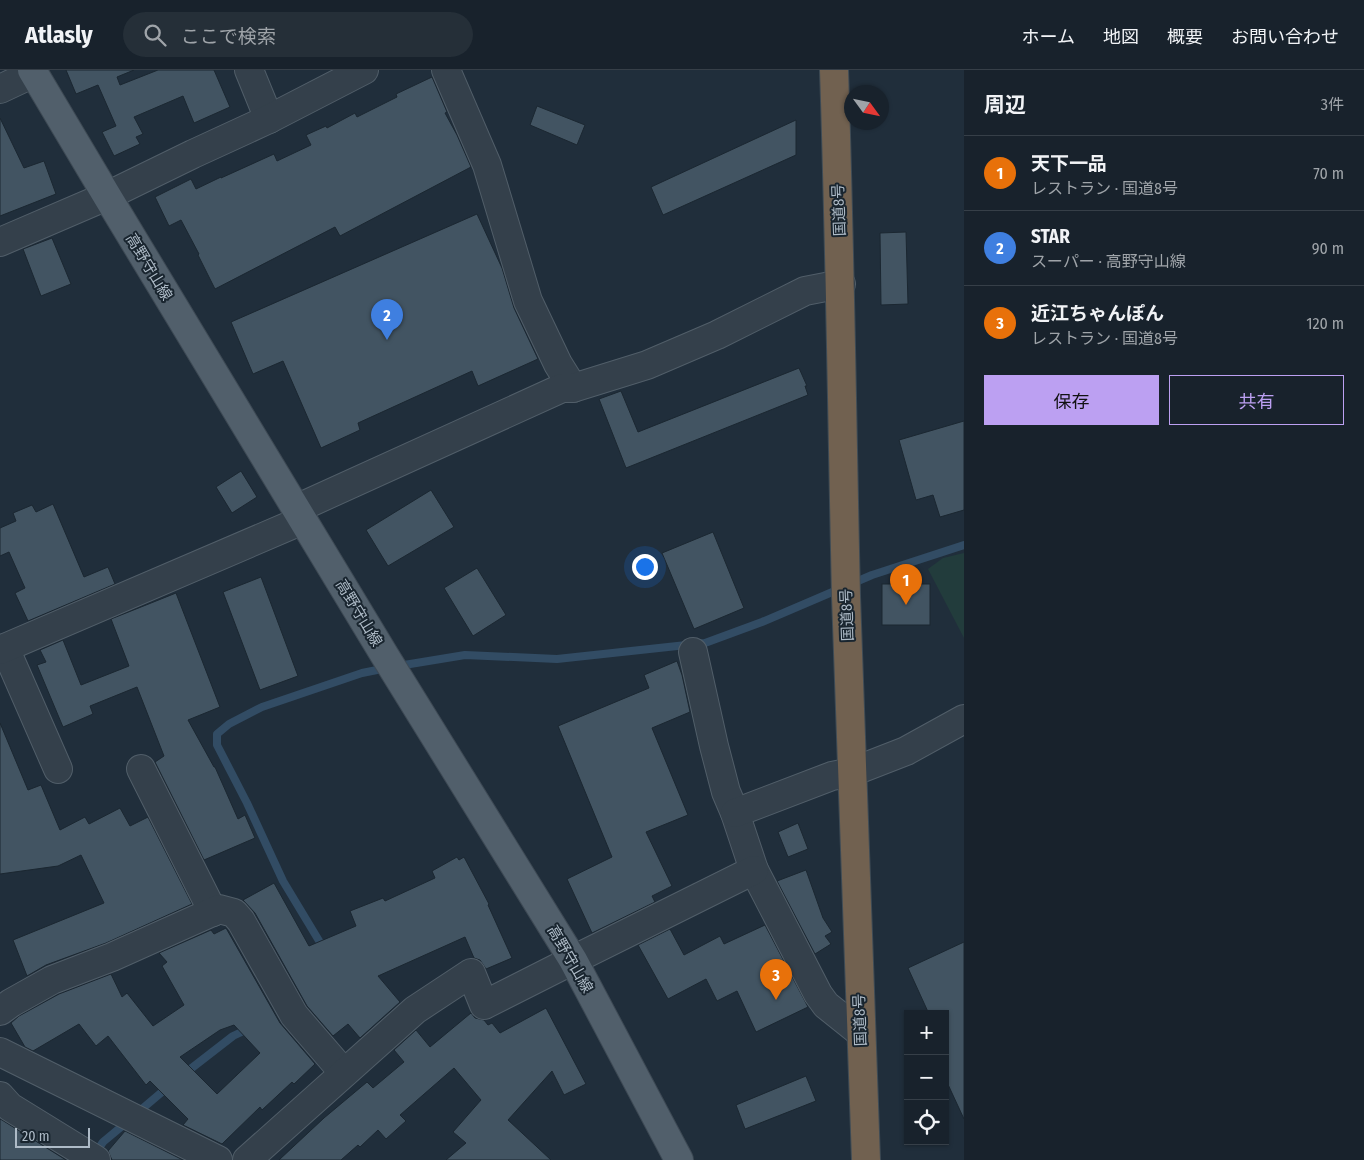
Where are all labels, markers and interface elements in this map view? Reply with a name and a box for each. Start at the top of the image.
search box [123,12,473,57]
text: Atlasly [25,21,93,49]
icon: search [141,21,169,49]
text: ここで検索 [181,25,276,48]
text: ホーム [1022,26,1075,48]
text: 地図 [1103,26,1139,48]
text: 概要 [1167,26,1203,48]
text: お問い合わせ [1231,26,1339,48]
north arrow [844,85,889,130]
text: 周辺 [984,92,1026,118]
text: 3件 [1321,95,1344,114]
text: 天下一品 [1031,152,1107,175]
text: 1 [997,164,1003,183]
text: 70 m [1313,164,1344,183]
text: レストラン · 国道8号 [1031,179,1178,198]
street label: 国道8号 [829,183,849,237]
text: STAR [1031,225,1070,248]
street label: 高野守山線 [122,230,176,304]
text: 2 [996,239,1004,258]
text: 90 m [1312,239,1344,258]
text: スーパー · 高野守山線 [1031,252,1186,271]
pin: 2 [371,299,403,340]
text: 近江ちゃんぽん [1031,302,1164,325]
text: 3 [996,314,1004,333]
text: 120 m [1306,314,1344,333]
text: レストラン · 国道8号 [1031,329,1178,348]
button: 保存 [984,375,1159,425]
button: 共有 [1169,375,1344,425]
your location [632,554,658,580]
pin: 1 [890,564,922,605]
street label: 高野守山線 [332,576,386,650]
street label: 国道8号 [837,588,857,642]
street label: 高野守山線 [543,922,597,996]
pin: 3 [760,959,792,1000]
street label: 国道8号 [850,993,870,1047]
map controls [904,1010,949,1145]
button: + [904,1010,949,1055]
button: − [904,1055,949,1100]
button: locate [904,1100,949,1145]
scale bar [15,1125,90,1148]
text: 20 m [22,1128,50,1145]

